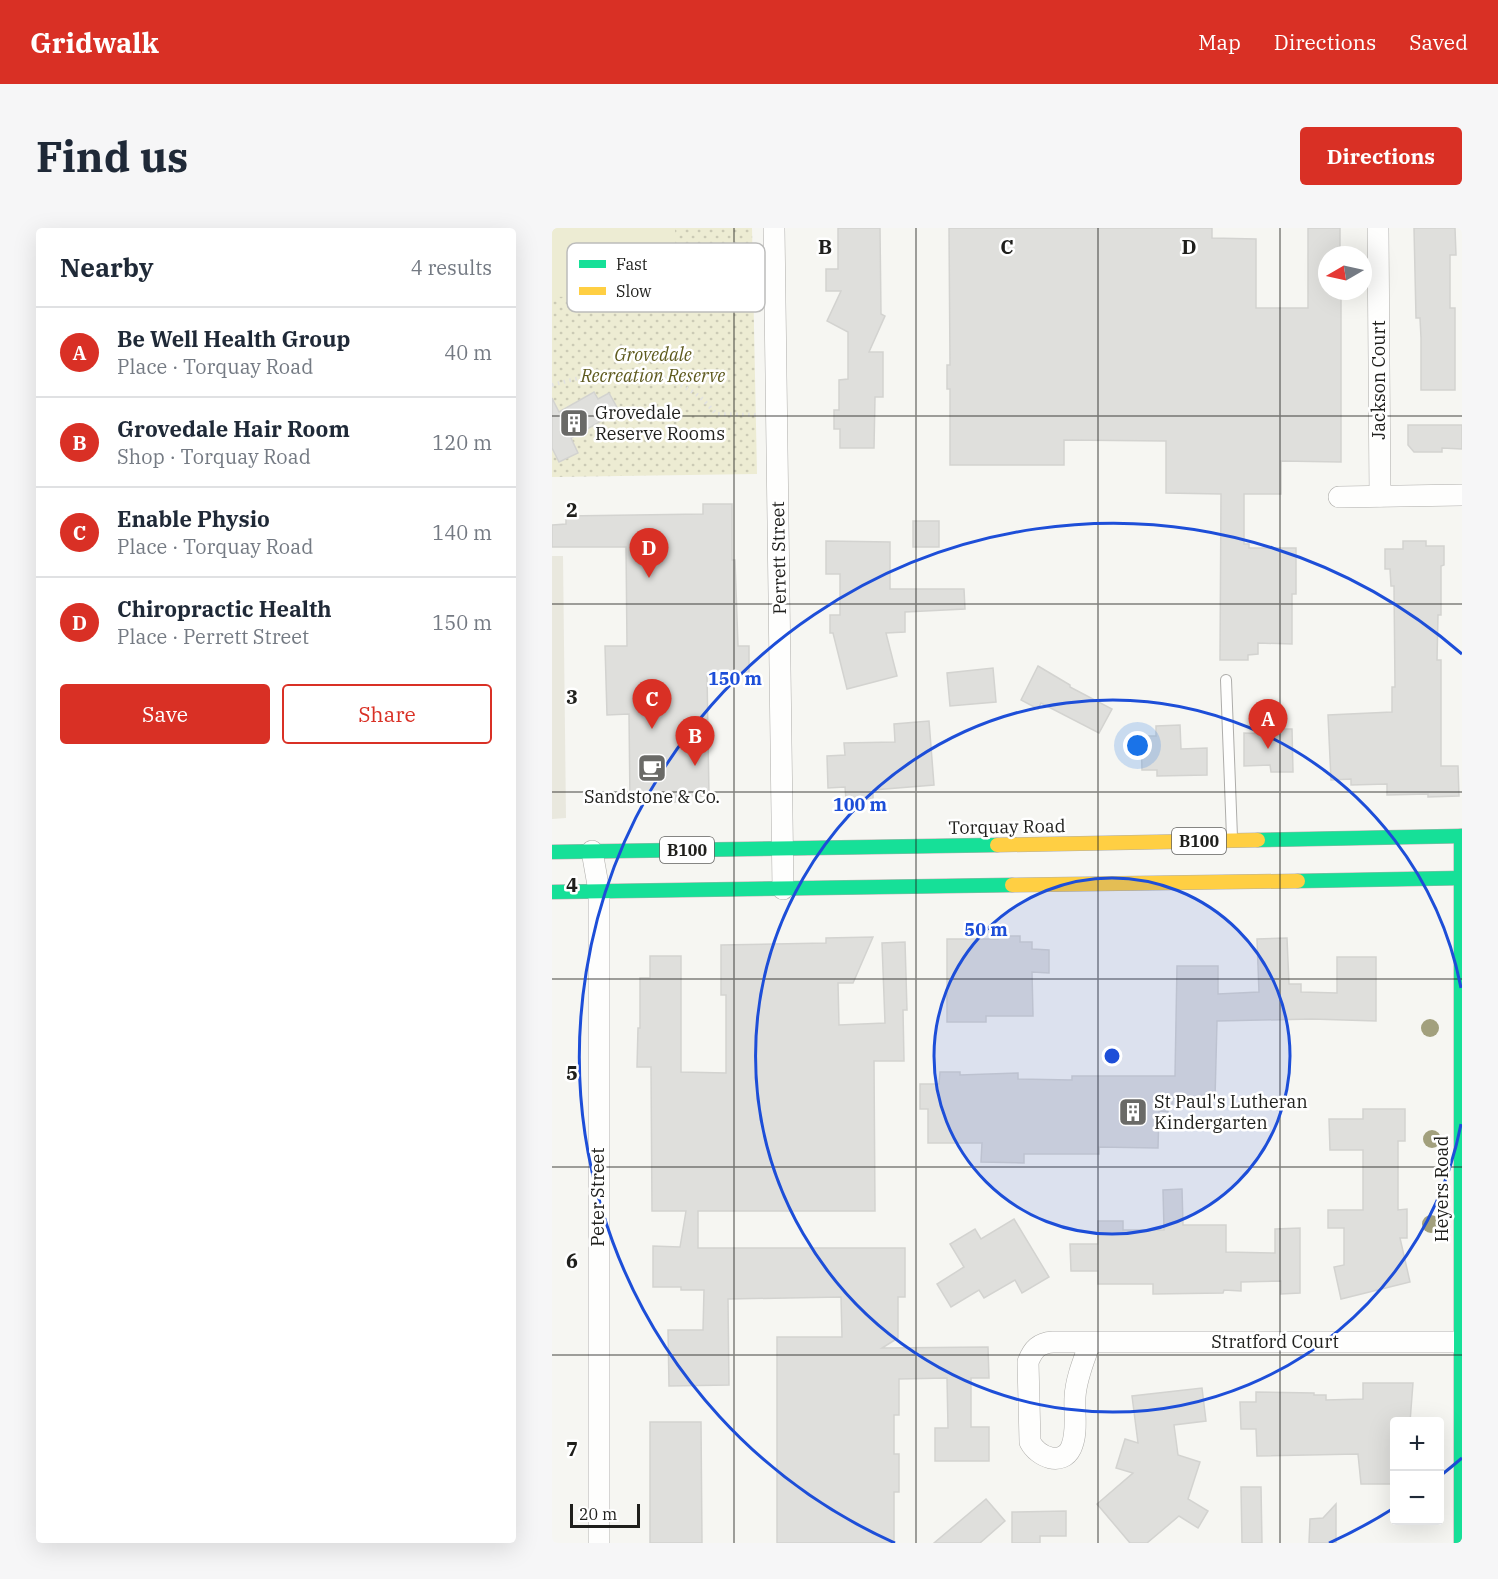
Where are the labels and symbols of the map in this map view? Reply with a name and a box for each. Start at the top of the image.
text: B [818,233,832,260]
text: C [1000,233,1014,260]
text: D [1181,233,1197,260]
legend [567,243,765,312]
north arrow [1318,246,1372,300]
text: Fast [616,254,648,274]
text: Slow [616,281,652,301]
street label: Jackson Court [1367,320,1390,440]
park label: Grovedale Recreation Reserve [580,343,725,387]
place label: Grovedale Reserve Rooms [595,401,725,445]
building icon: Grovedale Reserve Rooms [558,407,590,439]
text: 2 [566,496,578,523]
street label: Perrett Street [766,501,791,615]
pin: D [630,528,668,578]
text: 150 m [708,667,763,690]
pin: C [632,680,672,729]
text: 3 [566,683,578,710]
pin: A [1248,700,1288,749]
pin: B [676,716,714,766]
your location [1123,731,1152,760]
cafe icon: Sandstone & Co. [636,752,668,784]
place label: Sandstone & Co. [584,785,720,808]
text: 100 m [833,793,888,816]
street label: Torquay Road [948,814,1066,839]
road number: B100 [1172,828,1226,854]
road number: B100 [660,837,714,863]
text: 4 [566,871,578,898]
text: 50 m [964,918,1008,941]
centre of rings [1102,1046,1122,1066]
text: 5 [566,1059,578,1086]
place label: St Paul's Lutheran Kindergarten [1154,1090,1308,1134]
building icon: St Paul's Lutheran Kindergarten [1117,1096,1149,1128]
street label: Heyers Road [1430,1136,1453,1242]
street label: Peter Street [586,1147,609,1247]
text: 6 [566,1247,578,1274]
street label: Stratford Court [1211,1330,1339,1353]
text: 7 [566,1435,578,1462]
scale bar [570,1501,640,1528]

